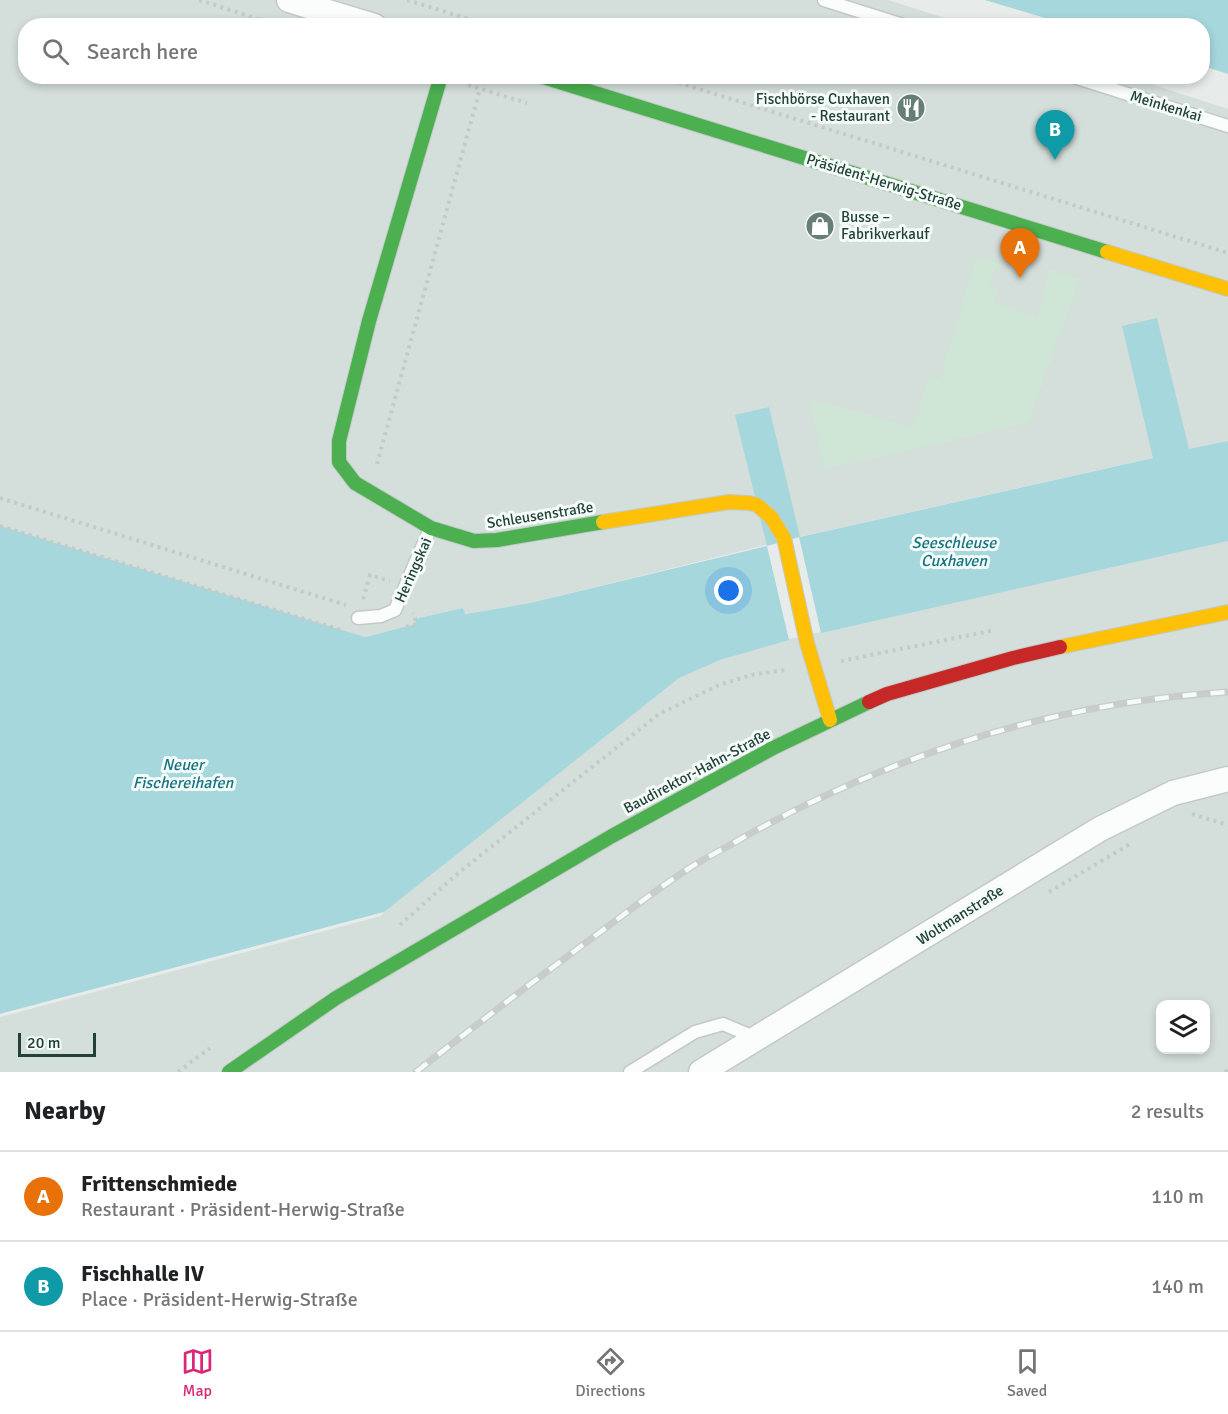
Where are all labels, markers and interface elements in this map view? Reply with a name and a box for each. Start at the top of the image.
search box [18,18,1210,84]
icon: search [39,35,72,68]
text: Search here [87,38,198,65]
street label: Meinkenkai [1128,87,1204,125]
place label: Fischbörse Cuxhaven - Restaurant [756,90,890,125]
restaurant icon: Fischbörse Cuxhaven - Restaurant [895,92,927,124]
pin: B [1036,110,1074,160]
street label: Präsident-Herwig-Straße [804,150,964,214]
place label: Busse – Fabrikverkauf [841,208,930,243]
shop icon: Busse – Fabrikverkauf [804,210,836,242]
pin: A [1000,228,1040,278]
street label: Schleusenstraße [485,498,595,532]
water label: Seeschleuse Cuxhaven [912,533,997,571]
street label: Heringskai [391,535,435,605]
your location [714,576,743,605]
street label: Baudirektor-Hahn-Straße [621,725,773,817]
water label: Neuer Fischereihafen [133,755,235,793]
street label: Woltmanstraße [913,881,1007,949]
map controls [1156,1000,1210,1054]
button: layers [1156,1000,1210,1054]
scale bar [18,1030,96,1058]
text: 20 m [27,1033,61,1053]
text: Nearby [24,1095,105,1127]
text: 2 results [1131,1099,1204,1124]
text: Frittenschmiede [81,1170,237,1197]
text: A [37,1184,50,1209]
text: 110 m [1151,1184,1204,1209]
text: Restaurant · Präsident-Herwig-Straße [81,1197,405,1222]
text: Fischhalle IV [81,1260,204,1287]
text: B [37,1274,50,1299]
text: 140 m [1151,1274,1204,1299]
text: Place · Präsident-Herwig-Straße [81,1287,358,1312]
tab: Map [181,1345,214,1401]
tab: Directions [575,1345,645,1401]
tab: Saved [1007,1345,1047,1401]

